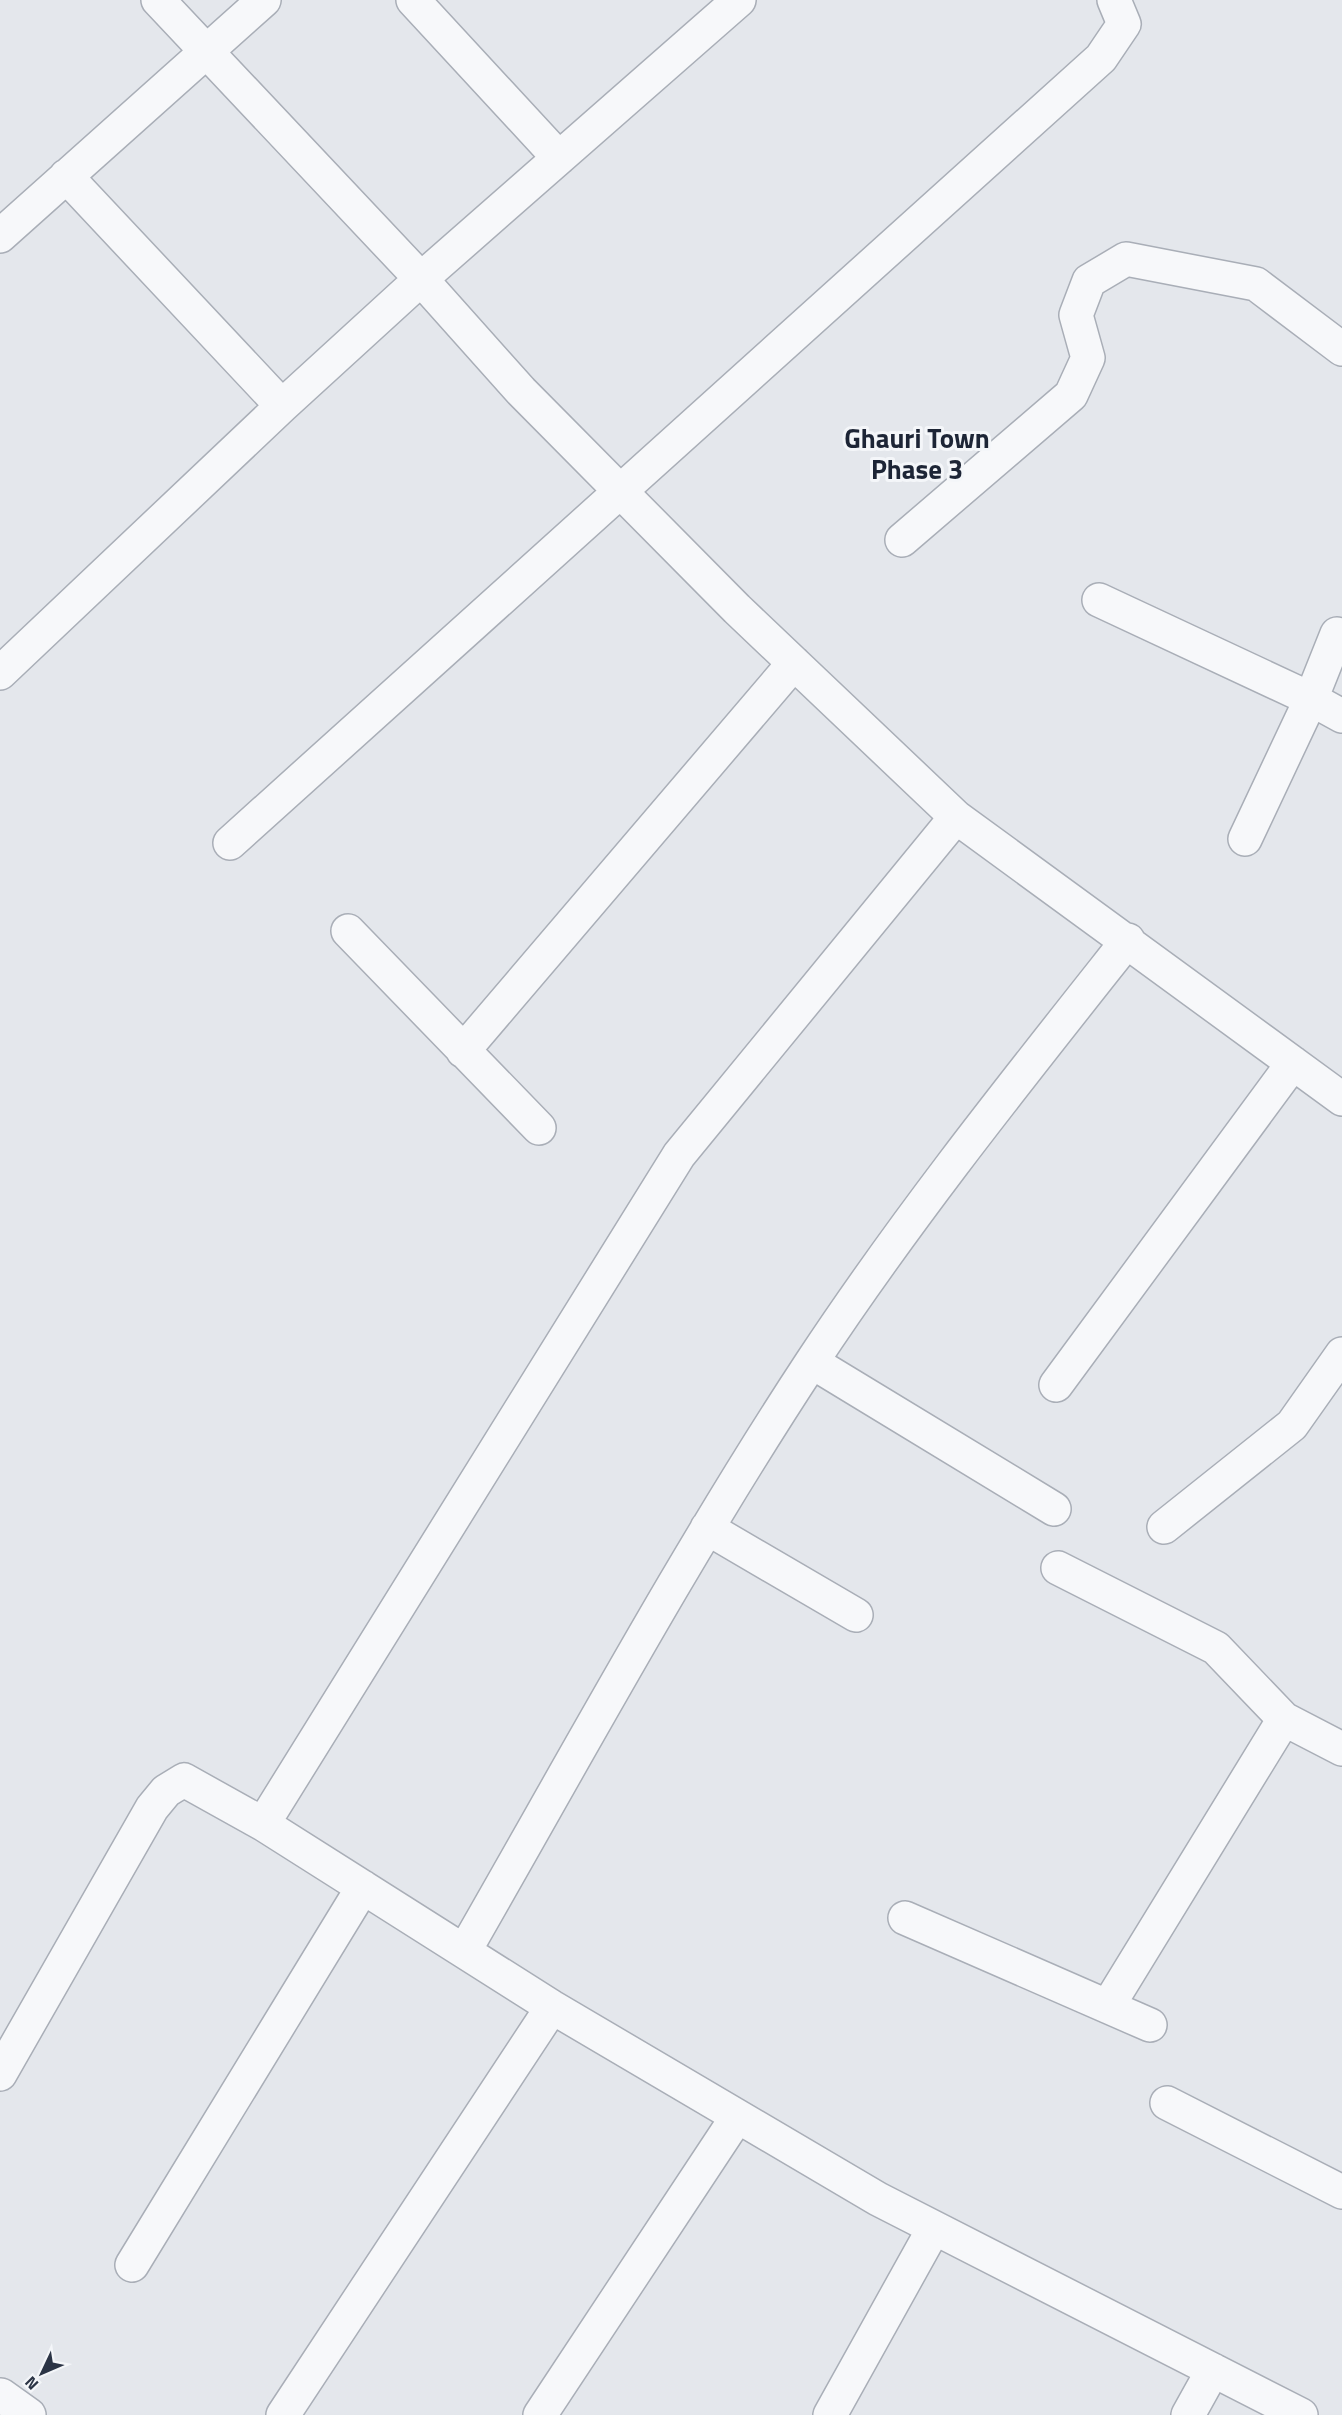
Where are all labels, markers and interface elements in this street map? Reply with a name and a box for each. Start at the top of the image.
district label: Ghauri Town Phase 3 [844,417,990,489]
north arrow [12,2343,72,2403]
text: N [19,2371,44,2396]

